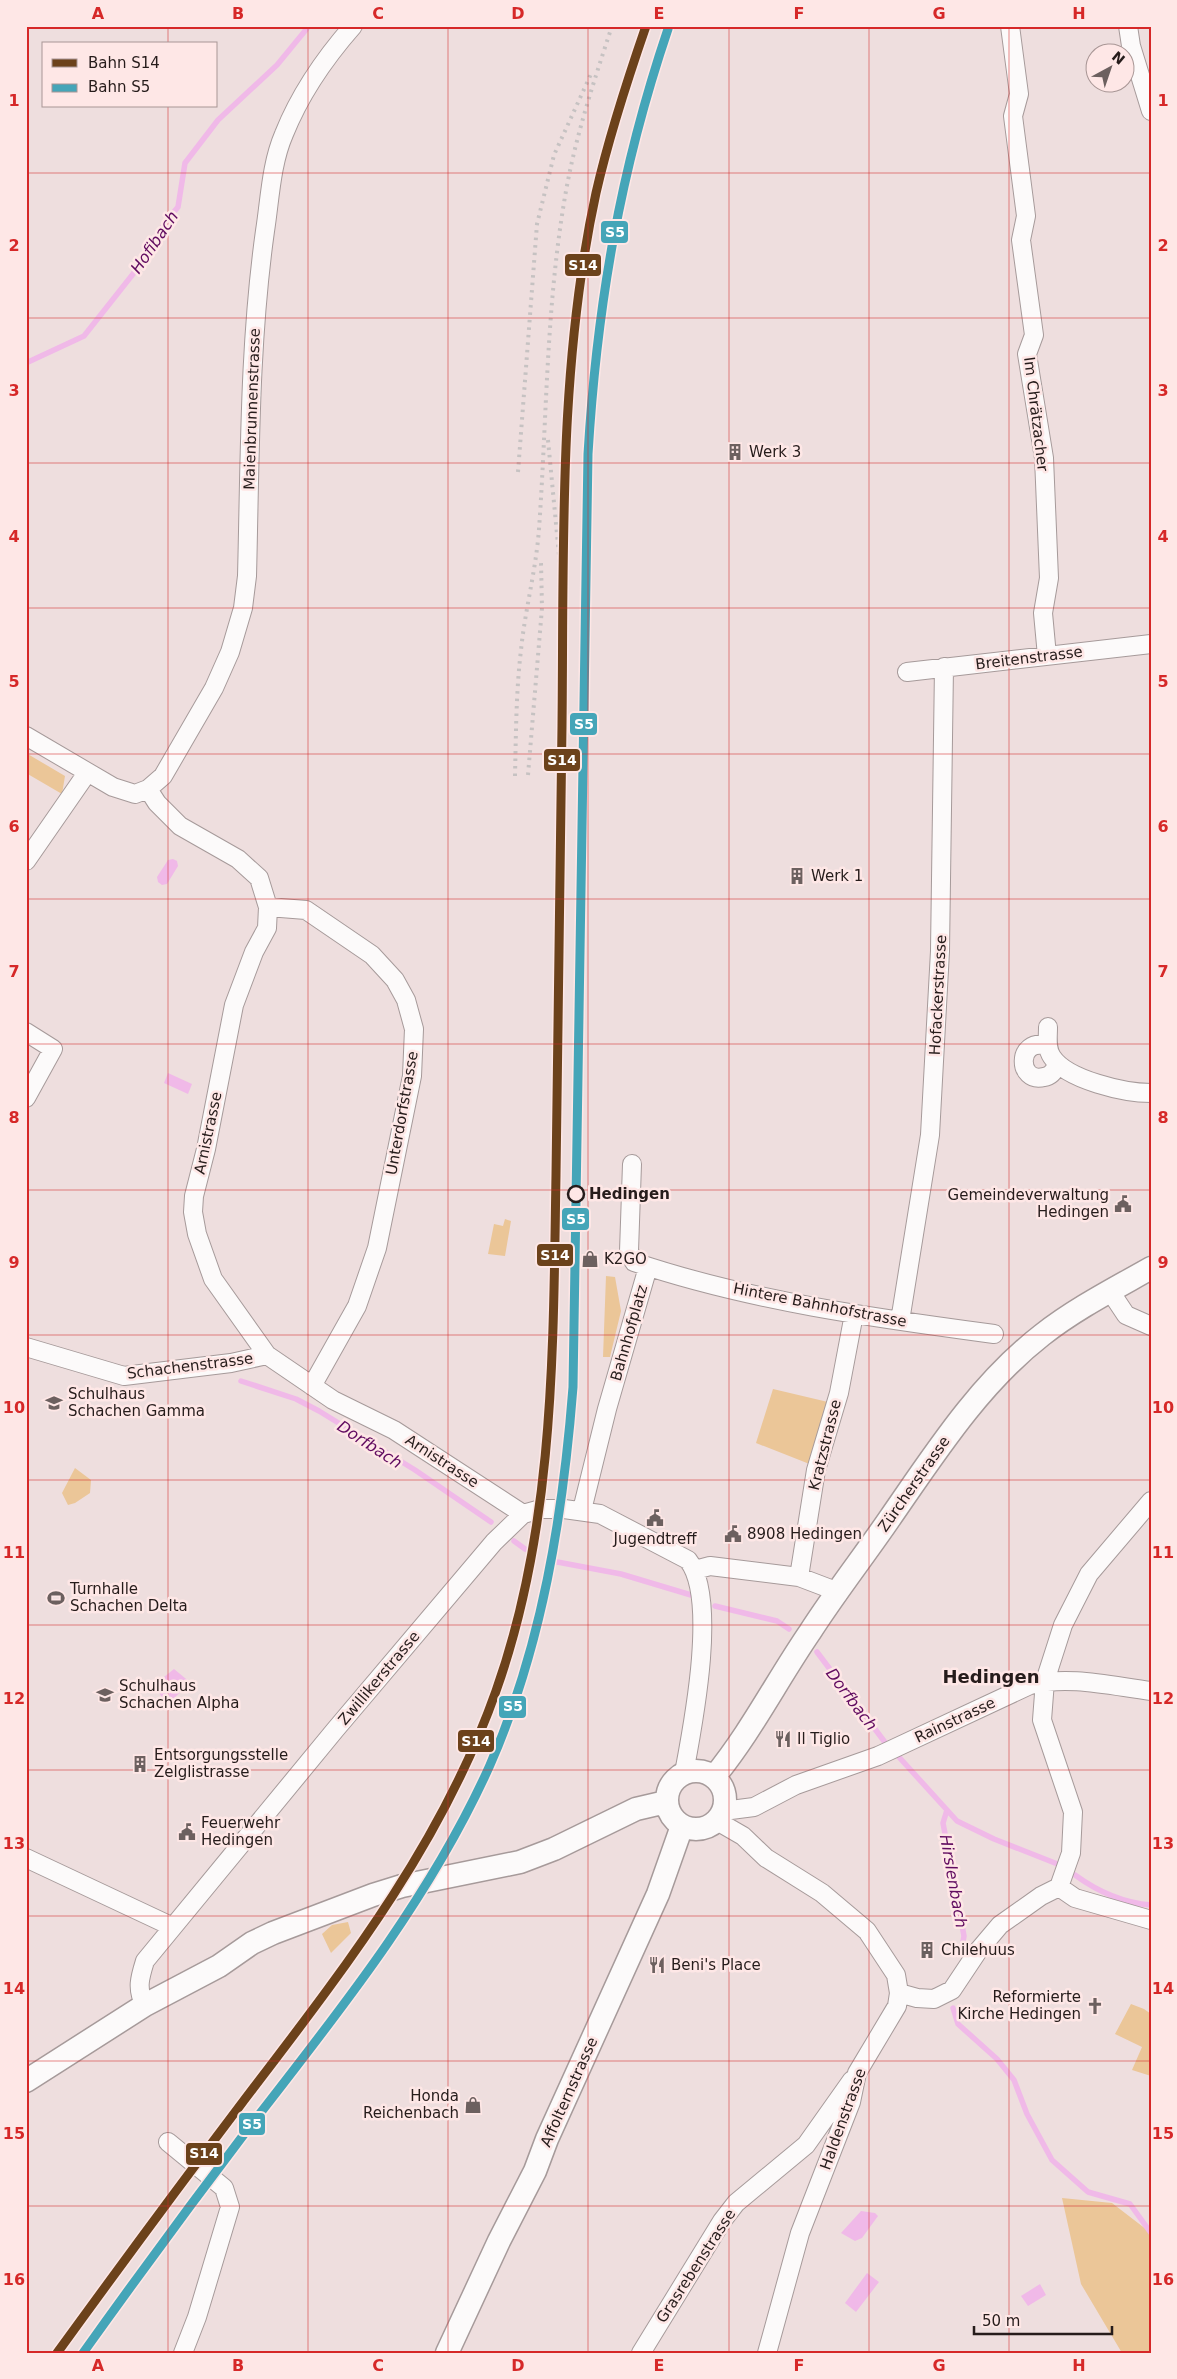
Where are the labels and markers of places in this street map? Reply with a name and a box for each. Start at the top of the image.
building icon: Werk 3 [725,442,745,462]
place label: Werk 3 [749,443,801,461]
building icon: Werk 1 [787,866,807,886]
place label: Werk 1 [811,867,863,885]
marker: Hedingen [567,1185,585,1203]
place label: Hedingen [589,1185,670,1203]
place label: Gemeindeverwaltung Hedingen [948,1186,1109,1221]
public building icon: Gemeindeverwaltung Hedingen [1113,1194,1133,1214]
shop icon: K2GO [580,1249,600,1269]
place label: K2GO [604,1250,647,1268]
place label: Schulhaus Schachen Gamma [68,1385,205,1420]
school or university icon: Schulhaus Schachen Gamma [44,1393,64,1413]
public building icon: Jugendtreff [645,1508,665,1528]
public building icon: 8908 Hedingen [723,1524,743,1544]
place label: 8908 Hedingen [747,1525,862,1543]
place label: Jugendtreff [613,1530,697,1548]
place label: Turnhalle Schachen Delta [69,1580,188,1615]
sports icon: Turnhalle Schachen Delta [46,1588,66,1608]
place label: Schulhaus Schachen Alpha [119,1677,239,1712]
school or university icon: Schulhaus Schachen Alpha [95,1685,115,1705]
restaurant icon: Il Tiglio [773,1729,793,1749]
place label: Il Tiglio [797,1730,850,1748]
place label: Entsorgungsstelle Zelglistrasse [154,1746,288,1781]
building icon: Entsorgungsstelle Zelglistrasse [130,1754,150,1774]
place label: Feuerwehr Hedingen [201,1814,281,1849]
public building icon: Feuerwehr Hedingen [177,1822,197,1842]
building icon: Chilehuus [917,1940,937,1960]
place label: Chilehuus [941,1941,1015,1959]
restaurant icon: Beni's Place [647,1955,667,1975]
place label: Beni's Place [671,1956,761,1974]
place label: Reformierte Kirche Hedingen [957,1988,1081,2023]
church icon: Reformierte Kirche Hedingen [1085,1996,1105,2016]
place label: Honda Reichenbach [363,2087,459,2122]
shop icon: Honda Reichenbach [463,2095,483,2115]

